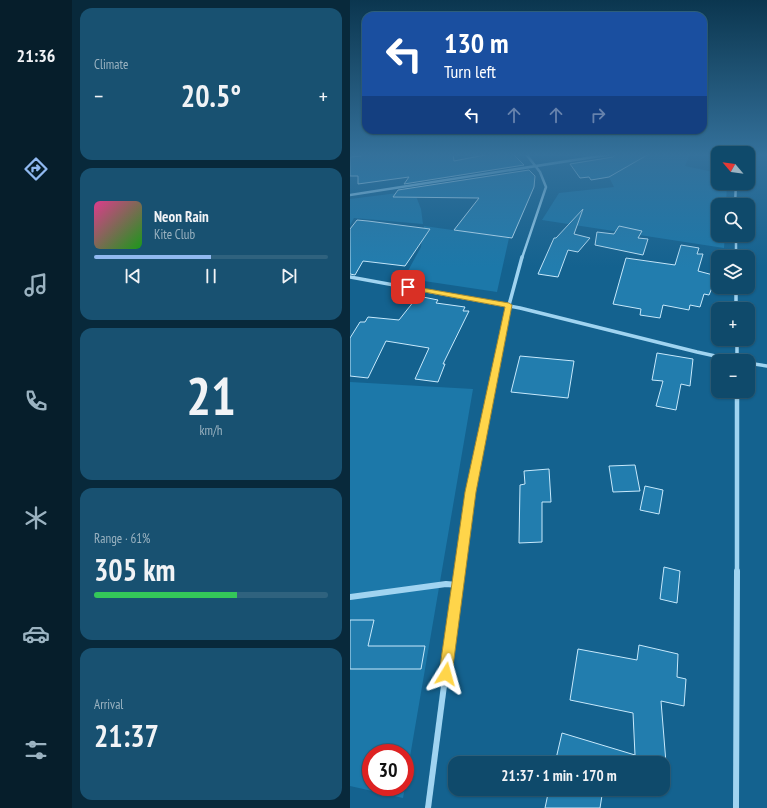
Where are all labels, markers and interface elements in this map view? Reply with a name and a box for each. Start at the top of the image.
text: 130 m [444,24,508,61]
icon: left [378,28,430,80]
text: 21:36 [17,44,55,67]
text: Climate [94,56,128,73]
text: Turn left [444,60,496,83]
text: 20.5° [181,76,241,115]
text: − [94,82,103,110]
text: + [319,82,328,110]
icon: left [461,104,483,126]
icon: ahead [503,104,525,126]
icon: ahead [545,104,567,126]
icon: right [587,104,609,126]
north arrow [711,146,755,190]
map controls [711,146,755,398]
icon: directions [22,155,50,183]
button: search [711,198,755,242]
text: Neon Rain [154,207,209,226]
text: Kite Club [154,226,195,243]
button: layers [711,250,755,294]
icon: previous [122,265,144,287]
icon: pause [200,265,222,287]
icon: next [278,265,300,287]
pin [391,270,425,304]
icon: music [22,271,50,299]
icon: arrive [397,276,419,298]
button: + [711,302,755,346]
button: − [711,354,755,398]
text: 21 [186,362,236,429]
icon: phone [22,387,50,415]
text: km/h [199,422,223,439]
icon: climate [22,504,50,532]
text: Range · 61% [94,530,150,547]
text: 305 km [94,550,175,589]
icon: car [22,620,50,648]
position arrow [425,653,467,695]
text: Arrival [94,696,123,713]
text: 21:37 [94,716,159,755]
icon: filters [22,736,50,764]
speed limit sign: 30 [362,744,414,796]
text: 21:37 · 1 min · 170 m [501,766,617,785]

